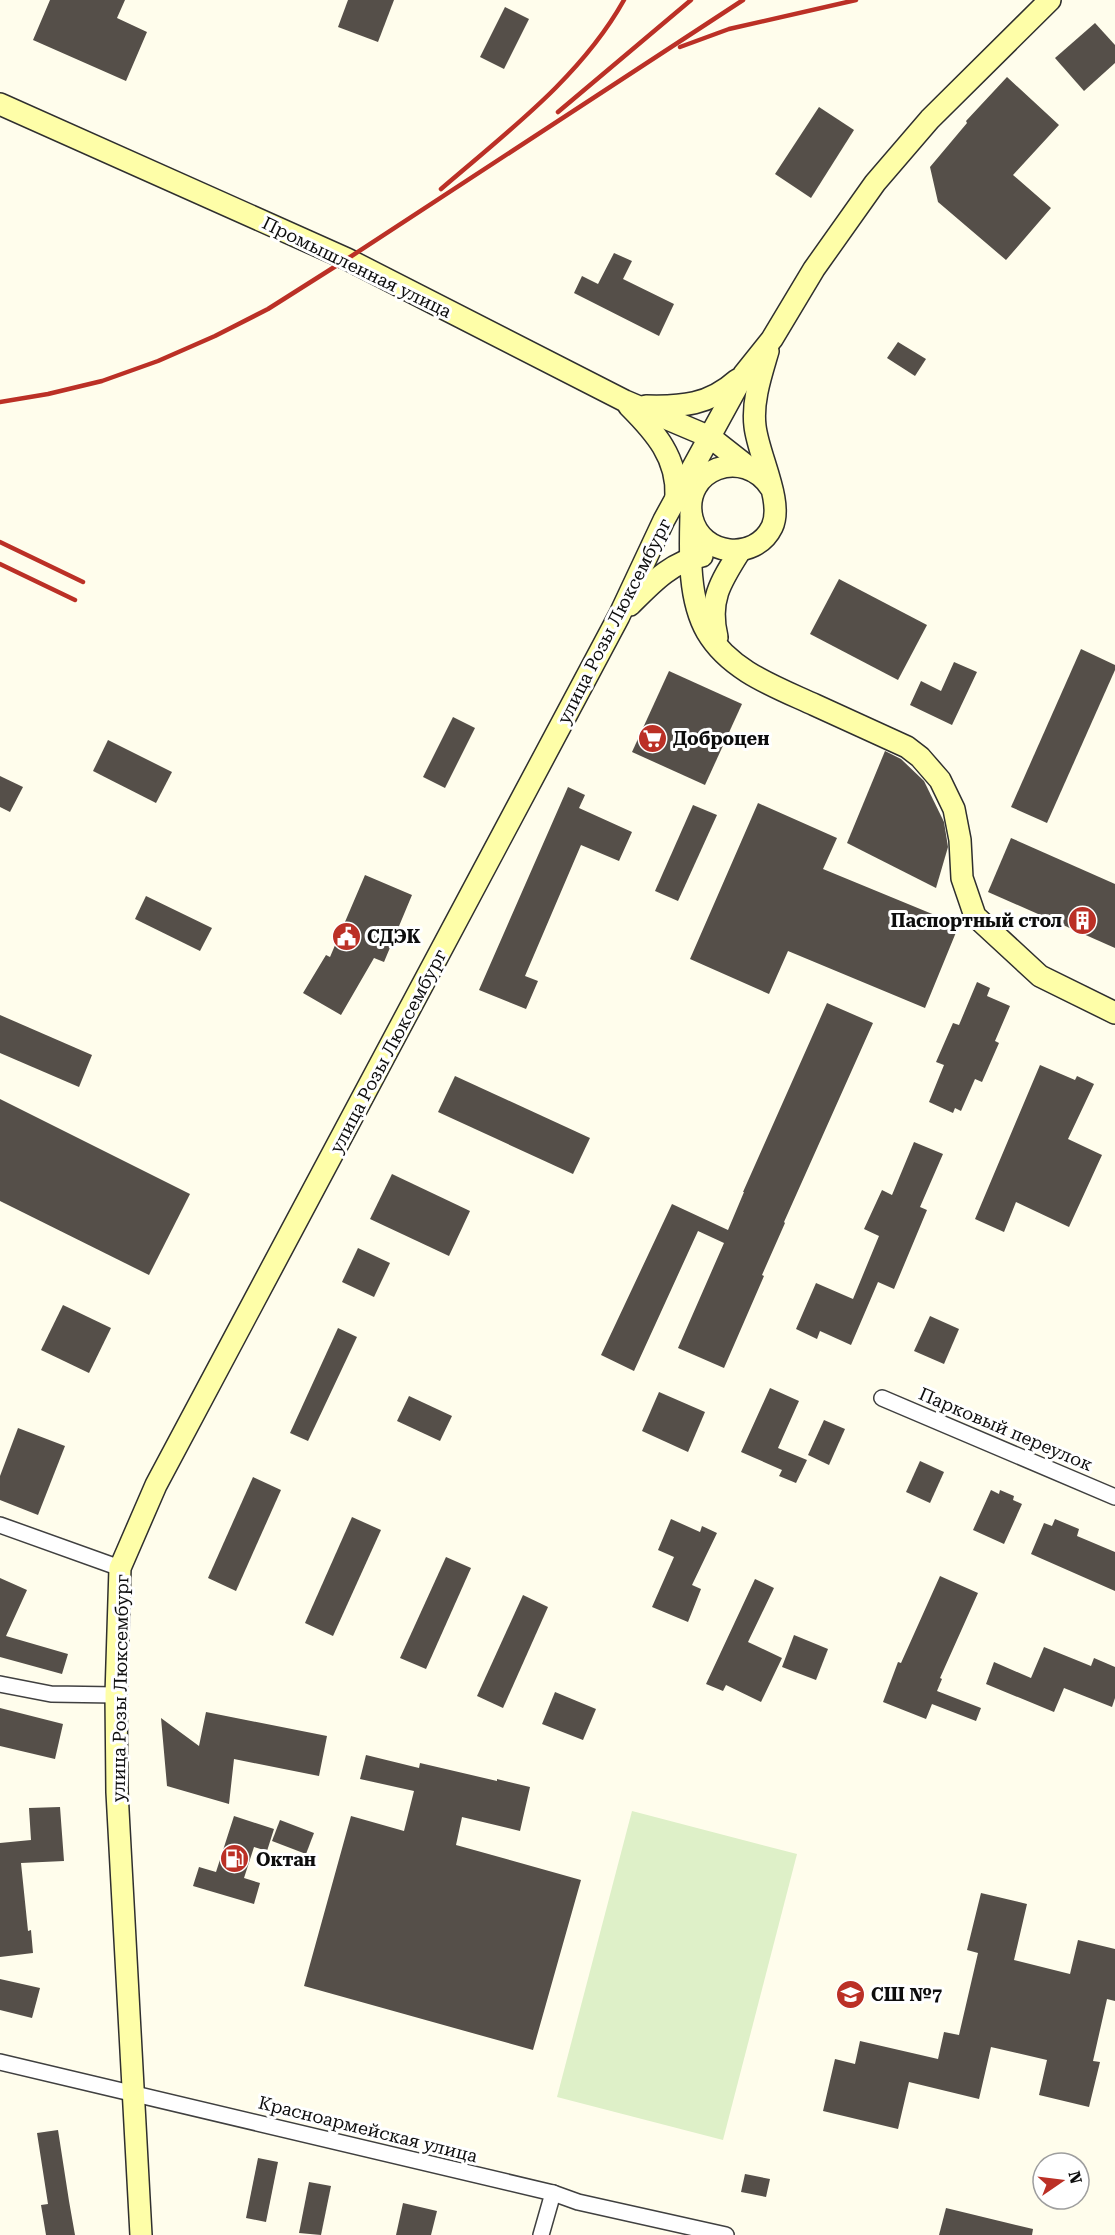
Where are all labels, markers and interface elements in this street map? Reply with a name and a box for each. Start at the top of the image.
street label: Промышленная улица [259,212,455,322]
street label: улица Розы Люксембург [553,515,675,727]
supermarket icon: Доброцен [636,722,668,754]
place label: Доброцен [673,728,769,749]
building icon: Паспортный стол [1067,904,1099,936]
place label: Паспортный стол [891,910,1062,931]
public building icon: СДЭК [330,920,362,952]
place label: СДЭК [367,926,421,947]
street label: улица Розы Люксембург [325,945,451,1157]
street label: Парковый переулок [916,1383,1096,1475]
street label: улица Розы Люксембург [108,1574,132,1802]
fuel station icon: Октан [219,1843,251,1875]
place label: Октан [256,1849,316,1870]
school or university icon: СШ №7 [834,1978,866,2010]
place label: СШ №7 [871,1984,942,2005]
street label: Красноармейская улица [256,2092,480,2166]
north arrow [1031,2151,1091,2211]
text: N [1064,2169,1086,2186]

